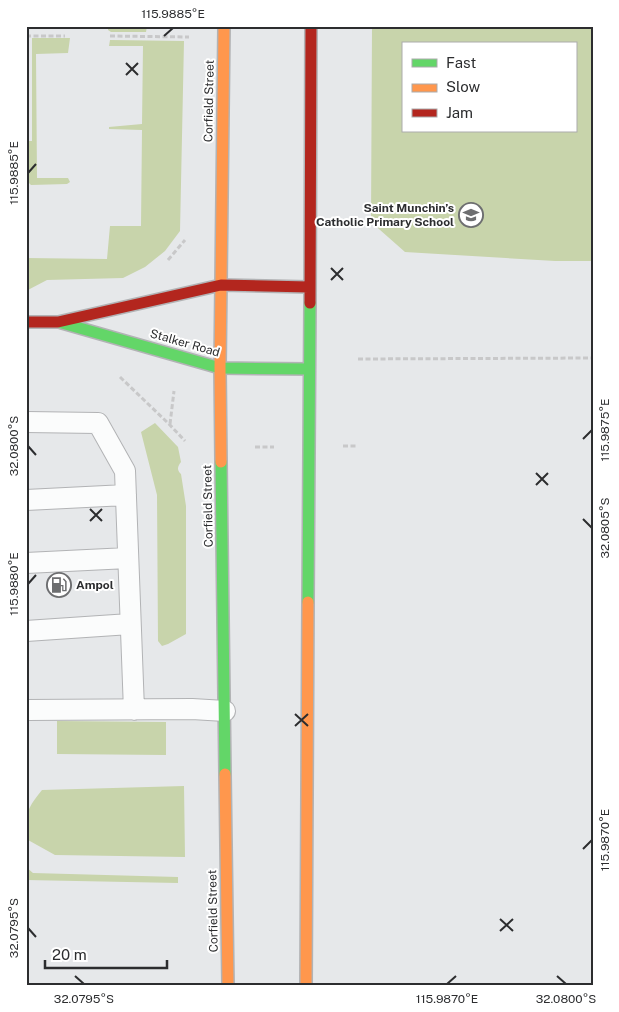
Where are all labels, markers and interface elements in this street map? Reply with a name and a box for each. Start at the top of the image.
text: 115.9885°E [141,7,205,21]
legend [402,42,576,132]
text: Fast [446,54,476,71]
street label: Corfield Street [201,59,217,142]
text: Slow [446,78,481,95]
text: Jam [446,104,473,121]
text: 115.9885°E [7,141,21,205]
place label: Saint Munchin’s Catholic Primary School [316,201,454,229]
school or university icon: Saint Munchin’s Catholic Primary School [458,202,484,228]
street label: Stalker Road [148,326,222,360]
text: 115.9875°E [598,398,612,462]
text: 32.0800°S [7,416,21,476]
street label: Corfield Street [200,464,216,547]
text: 32.0805°S [598,498,612,559]
text: 115.9880°E [7,552,21,616]
fuel station icon: Ampol [46,572,72,598]
place label: Ampol [76,578,114,592]
text: 115.9870°E [598,809,612,871]
street label: Corfield Street [205,869,221,952]
text: 32.0795°S [7,898,21,958]
scale bar [45,937,168,969]
text: 20 m [52,946,87,963]
text: 32.0795°S [54,992,114,1006]
text: 115.9870°E [416,992,478,1006]
text: 32.0800°S [536,992,596,1006]

